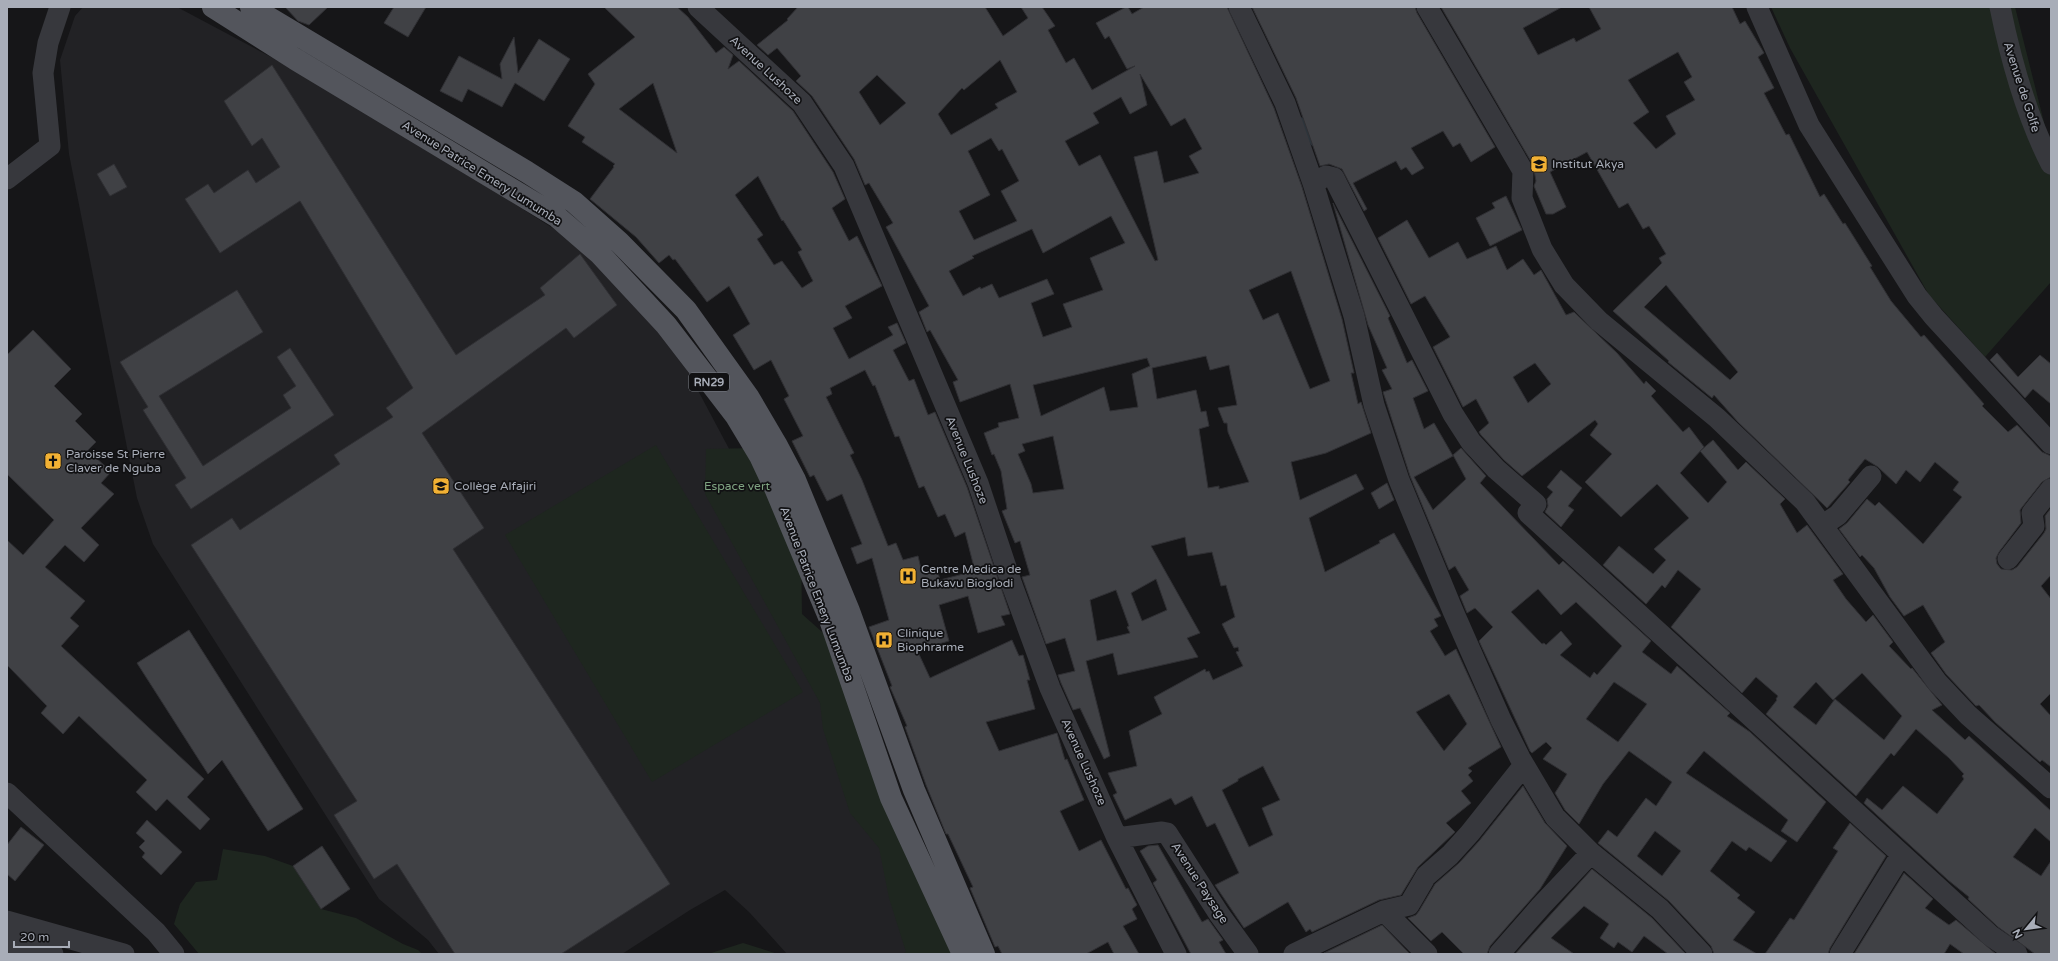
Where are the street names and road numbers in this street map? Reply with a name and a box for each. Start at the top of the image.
street label: Avenue Lushoze [727,33,805,107]
street label: Avenue de Golfe [2001,40,2043,134]
street label: Avenue Patrice Emery Lumumba [399,118,565,228]
road number: RN29 [689,373,729,391]
street label: Avenue Lushoze [943,414,991,506]
street label: Avenue Patrice Emery Lumumba [777,505,857,683]
street label: Avenue Lushoze [1059,716,1109,808]
street label: Avenue Paysage [1169,840,1232,926]

